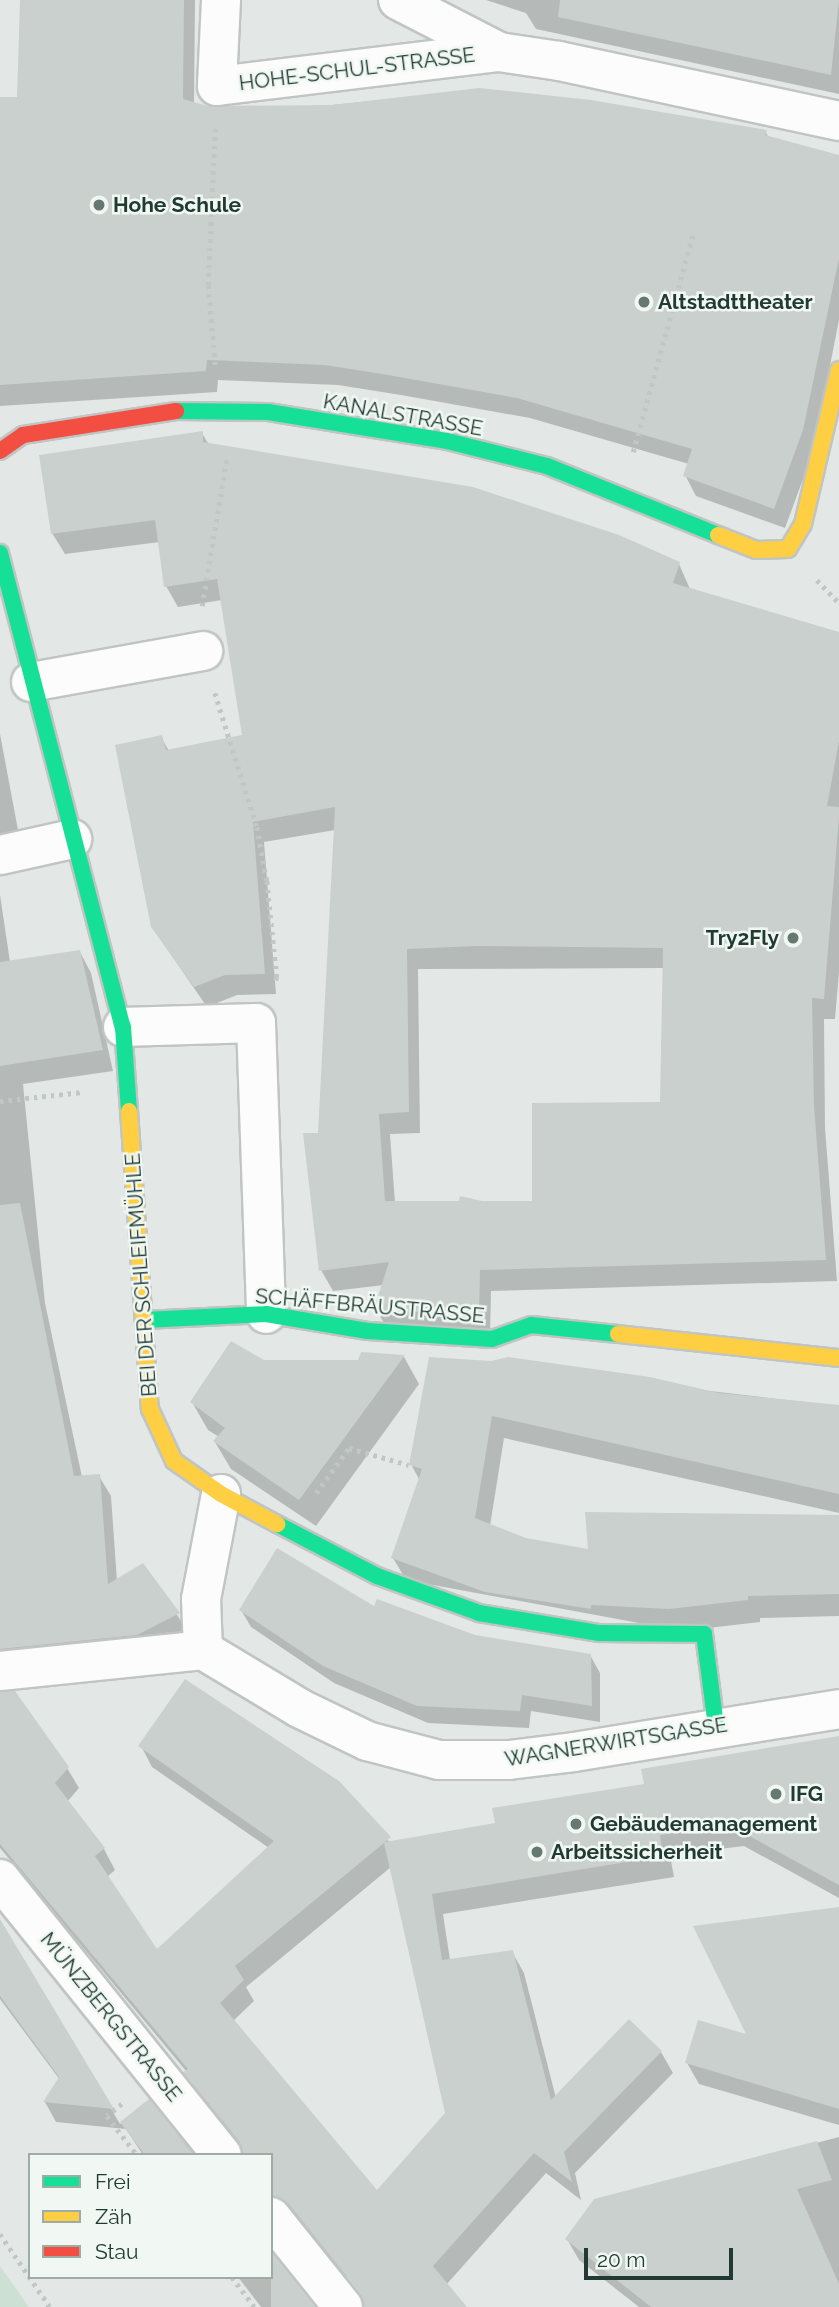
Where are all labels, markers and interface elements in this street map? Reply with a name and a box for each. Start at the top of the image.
street label: HOHE-SCHUL-STRASSE [237,42,477,96]
place label: Hohe Schule [113,192,241,218]
marker: Hohe Schule [91,197,107,213]
place label: Altstadttheater [658,289,813,315]
marker: Altstadttheater [636,294,652,310]
street label: KANALSTRASSE [321,389,485,441]
place label: Try2Fly [706,925,779,951]
marker: Try2Fly [785,930,801,946]
street label: BEI DER SCHLEIFMÜHLE [120,1152,162,1398]
street label: SCHÄFFBRÄUSTRASSE [254,1283,486,1329]
street label: WAGNERWIRTSGASSE [503,1712,729,1772]
place label: IFG [790,1781,823,1807]
marker: IFG [768,1786,784,1802]
place label: Gebäudemanagement [590,1811,817,1837]
marker: Gebäudemanagement [568,1816,584,1832]
place label: Arbeitssicherheit [551,1839,723,1865]
marker: Arbeitssicherheit [529,1844,545,1860]
street label: MÜNZBERGSTRASSE [35,1927,187,2107]
legend [28,2153,273,2279]
text: Frei [95,2169,131,2194]
text: Zäh [95,2204,132,2229]
scale bar [587,2234,736,2278]
text: Stau [95,2239,139,2264]
text: 20 m [597,2247,645,2272]

